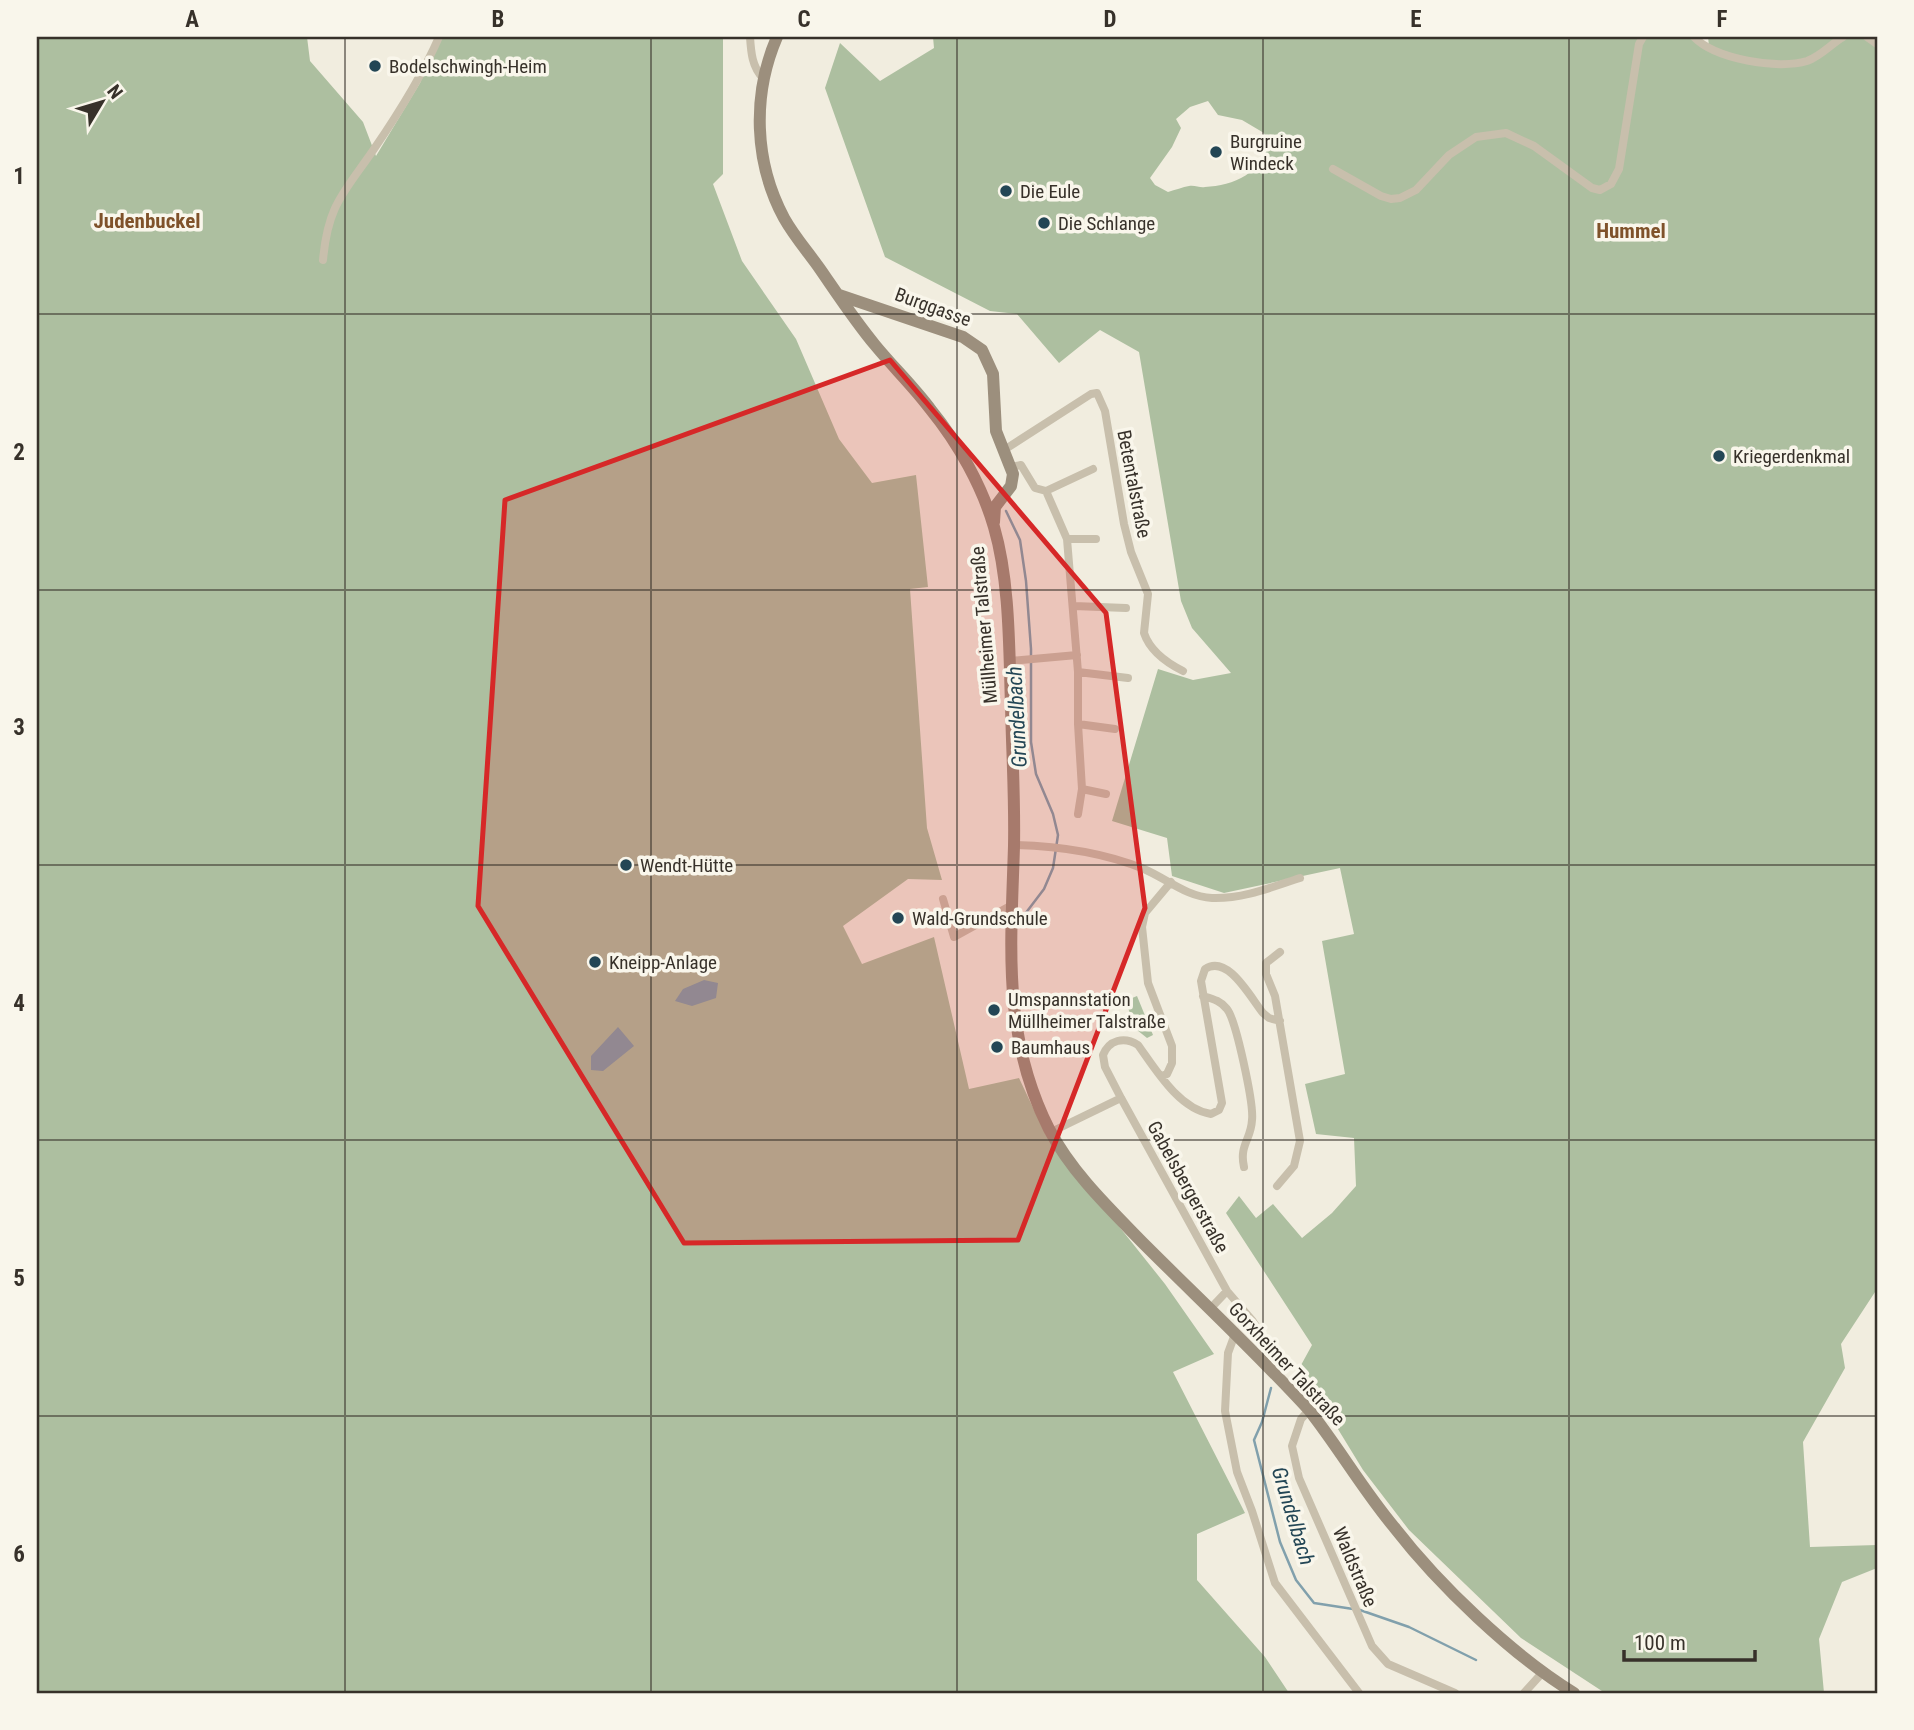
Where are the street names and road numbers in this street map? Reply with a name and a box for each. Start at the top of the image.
street label: Burggasse [892,283,974,331]
street label: Betentalstraße [1112,428,1156,540]
street label: Müllheimer Talstraße [966,545,1002,705]
street label: Gabelsbergerstraße [1142,1117,1234,1257]
street label: Gorxheimer Talstraße [1224,1298,1350,1431]
street label: Waldstraße [1328,1524,1382,1611]

